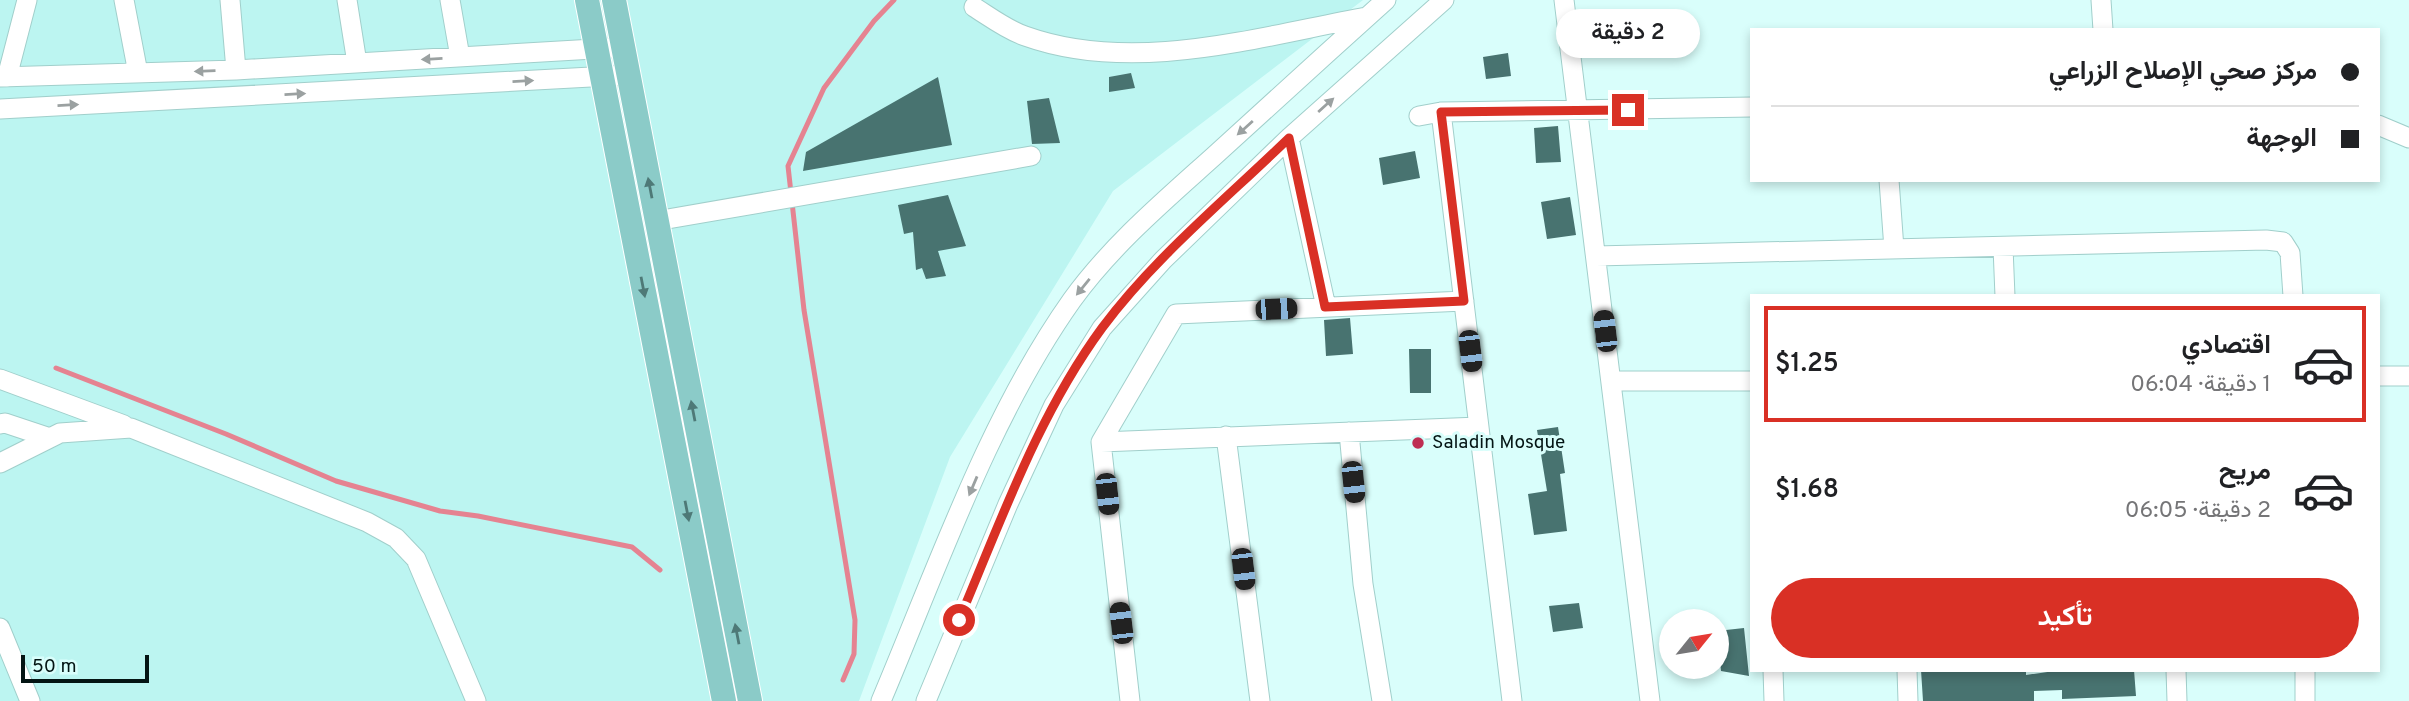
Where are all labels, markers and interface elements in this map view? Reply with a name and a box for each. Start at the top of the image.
callout: 2 دقيقة [1556,8,1700,57]
text: 2 دقيقة [1591,19,1665,48]
one-way arrow [421,53,443,64]
text: مركز صحي الإصلاح الزراعي [2049,56,2317,89]
one-way arrow [194,65,216,76]
one-way arrow [512,75,534,86]
one-way arrow [285,88,307,99]
route end [1612,94,1644,126]
one-way arrow [1317,97,1335,113]
one-way arrow [57,100,79,111]
one-way arrow [1236,120,1254,136]
text: الوجهة [2246,123,2317,156]
one-way arrow [644,177,655,199]
one-way arrow [637,276,648,298]
one-way arrow [1075,278,1090,296]
car [1255,298,1298,320]
car [1593,309,1618,353]
car [1458,329,1483,373]
text: اقتصادي [2182,330,2271,363]
icon: car [2292,333,2355,396]
text: $1.25 [1775,348,1839,381]
text: 1 دقيقة · 06:04 [2130,371,2271,400]
one-way arrow [688,400,699,422]
place label: Saladin Mosque [1432,431,1565,455]
marker: Saladin Mosque [1410,435,1426,451]
text: مريح [2219,456,2271,489]
icon: car [2292,459,2355,522]
car [1341,460,1366,504]
car [1095,472,1120,516]
text: $1.68 [1775,474,1839,507]
one-way arrow [967,475,978,496]
text: 2 دقيقة · 06:05 [2125,497,2271,526]
one-way arrow [681,500,692,522]
car [1231,547,1256,591]
button: تأكيد [1771,578,2359,658]
car [1109,601,1134,645]
route start [943,604,975,636]
north arrow [1659,609,1729,679]
map controls [1659,609,1729,679]
one-way arrow [732,623,743,645]
scale bar [21,652,149,684]
text: 50 m [32,655,77,679]

